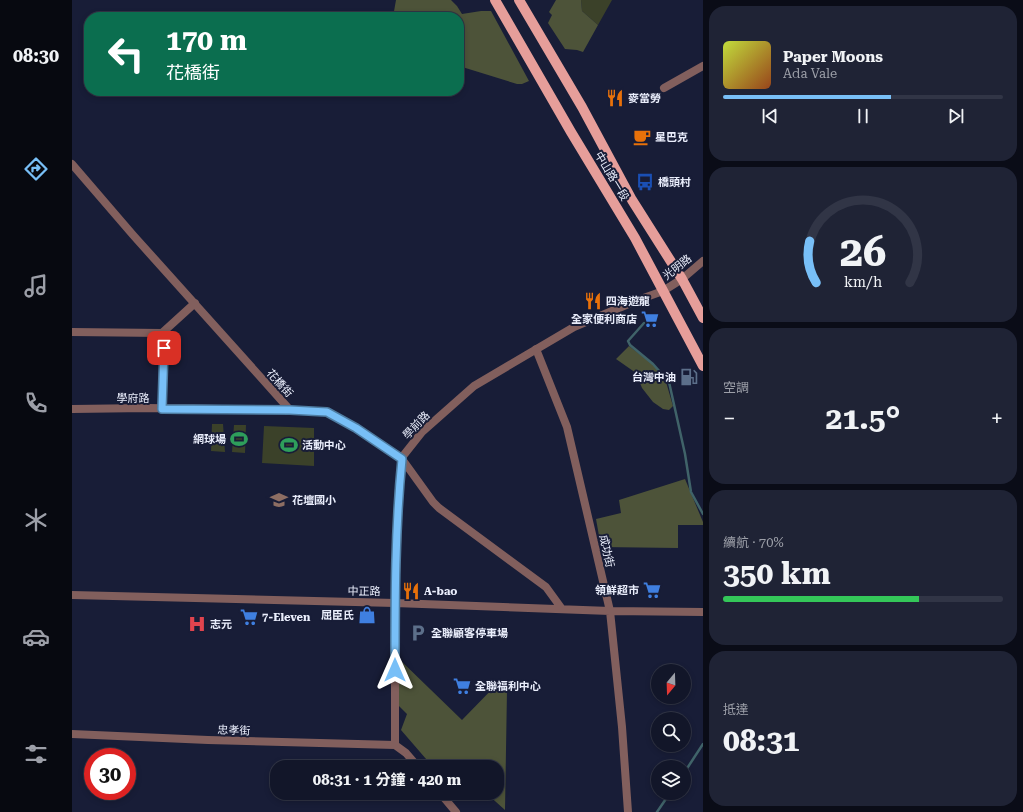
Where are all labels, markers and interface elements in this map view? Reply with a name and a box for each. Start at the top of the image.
text: 170 m [166,24,247,57]
icon: left [100,28,152,80]
text: 08:30 [13,45,59,66]
text: Paper Moons [783,48,883,66]
text: 花橋街 [166,62,220,83]
text: Ada Vale [783,66,837,81]
restaurant icon: 麥當勞 [605,88,625,108]
place label: 麥當勞 [628,92,661,105]
icon: previous [759,105,781,127]
icon: pause [852,105,874,127]
icon: next [945,105,967,127]
cafe icon: 星巴克 [632,127,652,147]
place label: 星巴克 [655,131,688,144]
street label: 中山路一段 [592,149,631,203]
icon: directions [22,155,50,183]
bus stop icon: 橋頭村 [635,172,655,192]
place label: 橋頭村 [658,176,691,189]
text: 26 [840,227,886,276]
street label: 光明路 [660,252,694,283]
icon: music [22,272,50,300]
text: km/h [844,273,882,289]
restaurant icon: 四海遊龍 [583,291,603,311]
place label: 四海遊龍 [606,295,650,308]
supermarket icon: 全家便利商店 [640,309,660,329]
place label: 全家便利商店 [571,313,637,326]
pin [147,331,181,365]
icon: arrive [153,337,175,359]
street label: 花橋街 [264,367,295,400]
fuel station icon: 台灣中油 [679,367,699,387]
place label: 台灣中油 [632,371,676,384]
text: 空調 [723,380,749,395]
icon: phone [22,389,50,417]
street label: 學府路 [117,392,150,405]
text: 21.5° [826,401,900,436]
text: − [723,406,735,431]
text: + [991,406,1003,431]
street label: 學前路 [400,409,432,442]
sports icon: 網球場 [229,429,249,449]
place label: 網球場 [193,433,226,446]
sports icon: 活動中心 [279,435,299,455]
place label: 活動中心 [302,439,346,452]
school or university icon: 花壇國小 [269,490,289,510]
place label: 花壇國小 [292,494,336,507]
icon: climate [22,506,50,534]
street label: 成功街 [596,534,617,569]
text: 續航 · 70% [723,535,784,550]
text: 350 km [723,556,831,591]
supermarket icon: 領鮮超市 [642,580,662,600]
restaurant icon: A-bao [401,581,421,601]
place label: 領鮮超市 [595,584,639,597]
street label: 中正路 [347,585,381,598]
place label: A-bao [424,585,457,598]
shop icon: 屈臣氏 [357,605,377,625]
supermarket icon: 7-Eleven [239,607,259,627]
place label: 屈臣氏 [321,609,354,622]
place label: 7-Eleven [262,611,311,624]
hospital icon: 志元 [187,614,207,634]
place label: 志元 [210,618,232,631]
icon: car [22,623,50,651]
parking icon: 全聯顧客停車場 [408,623,428,643]
place label: 全聯顧客停車場 [431,627,508,640]
position arrow [374,649,416,691]
north arrow [651,664,691,704]
map controls [651,664,691,800]
supermarket icon: 全聯福利中心 [452,676,472,696]
place label: 全聯福利中心 [475,680,541,693]
text: 抵達 [723,702,749,717]
button: search [651,712,691,752]
street label: 忠孝街 [217,723,251,738]
text: 08:31 [723,723,800,758]
icon: filters [22,740,50,768]
speed limit sign: 30 [84,748,136,800]
button: layers [651,760,691,800]
text: 08:31 · 1 分鐘 · 420 m [313,771,461,789]

